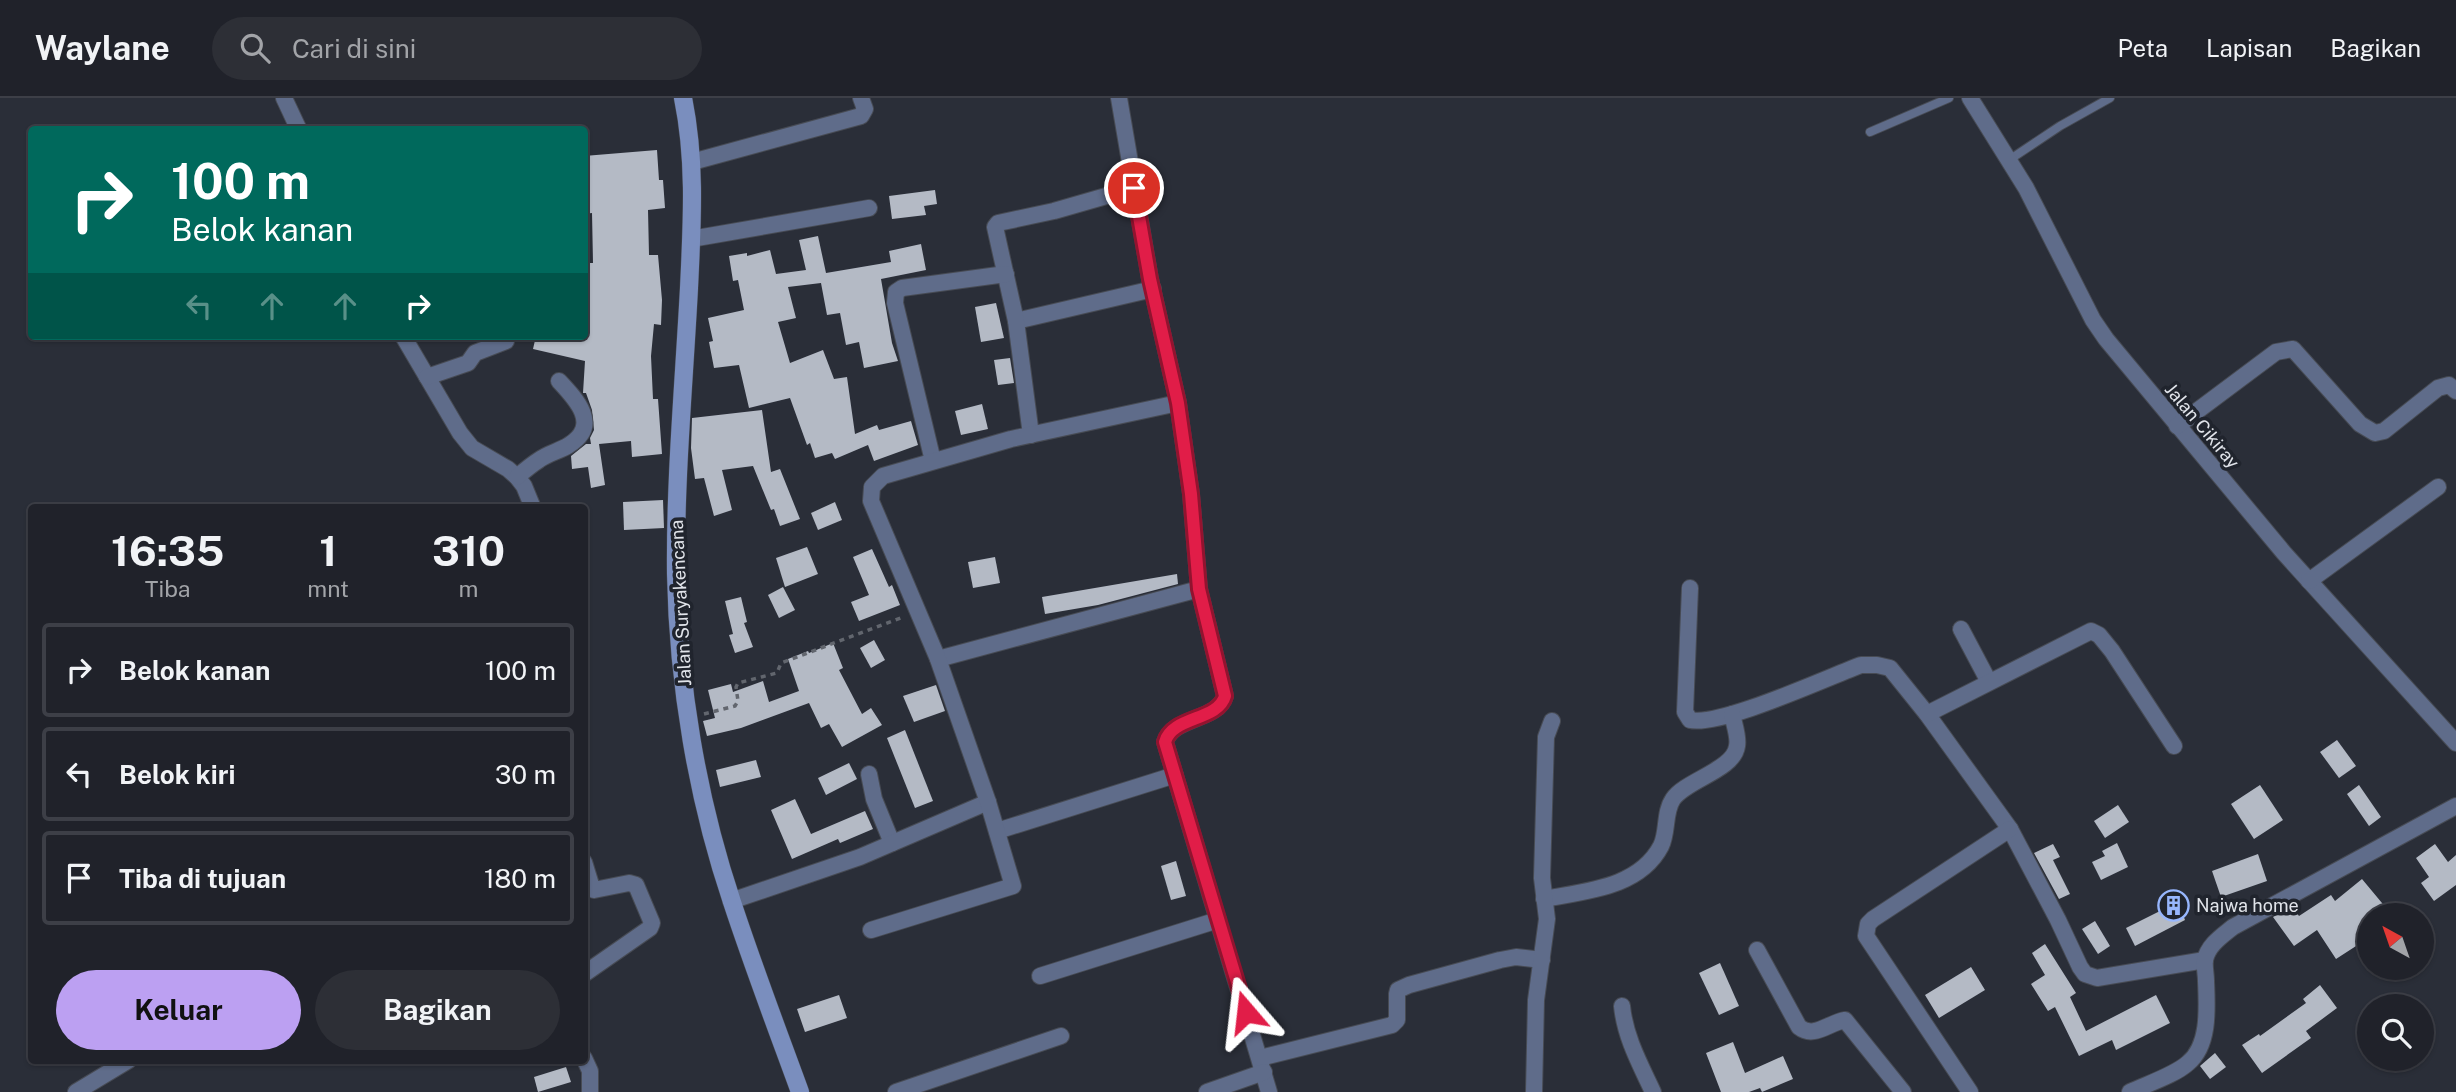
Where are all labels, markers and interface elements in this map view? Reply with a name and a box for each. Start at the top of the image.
search box [212,17,702,80]
text: Waylane [35,29,170,67]
icon: search [236,29,274,67]
text: Cari di sini [292,33,416,64]
text: Peta [2117,34,2168,62]
text: Lapisan [2206,34,2292,62]
text: Bagikan [2330,34,2421,62]
text: 100 m [171,152,310,210]
icon: right [56,154,147,245]
pin [1104,158,1164,218]
icon: arrive [1115,169,1153,207]
text: Belok kanan [171,211,353,248]
icon: left [180,287,218,325]
icon: ahead [253,287,291,325]
icon: ahead [326,287,364,325]
icon: right [399,287,437,325]
street label: Jalan Cikiray [2161,379,2244,473]
street label: Jalan Suryakencana [666,519,695,687]
text: 16:35 [111,526,224,575]
text: 1 [319,526,337,575]
text: 310 [432,526,505,575]
text: Tiba [145,575,191,602]
text: mnt [307,575,349,602]
text: m [459,575,478,602]
icon: right [60,651,98,689]
text: Belok kanan [119,655,270,686]
text: 100 m [485,655,556,686]
icon: left [60,755,98,793]
text: Belok kiri [119,759,235,790]
text: 30 m [495,759,556,790]
icon: arrive [60,859,98,897]
text: Tiba di tujuan [119,863,286,894]
text: 180 m [484,863,556,894]
building icon: Najwa home [2156,889,2190,923]
place label: Najwa home [2196,895,2299,916]
north arrow [2357,903,2434,980]
map controls [2357,903,2434,1071]
button: Keluar [56,970,301,1050]
button: Bagikan [315,970,560,1050]
position arrow [1209,975,1283,1049]
button: search [2357,994,2434,1071]

